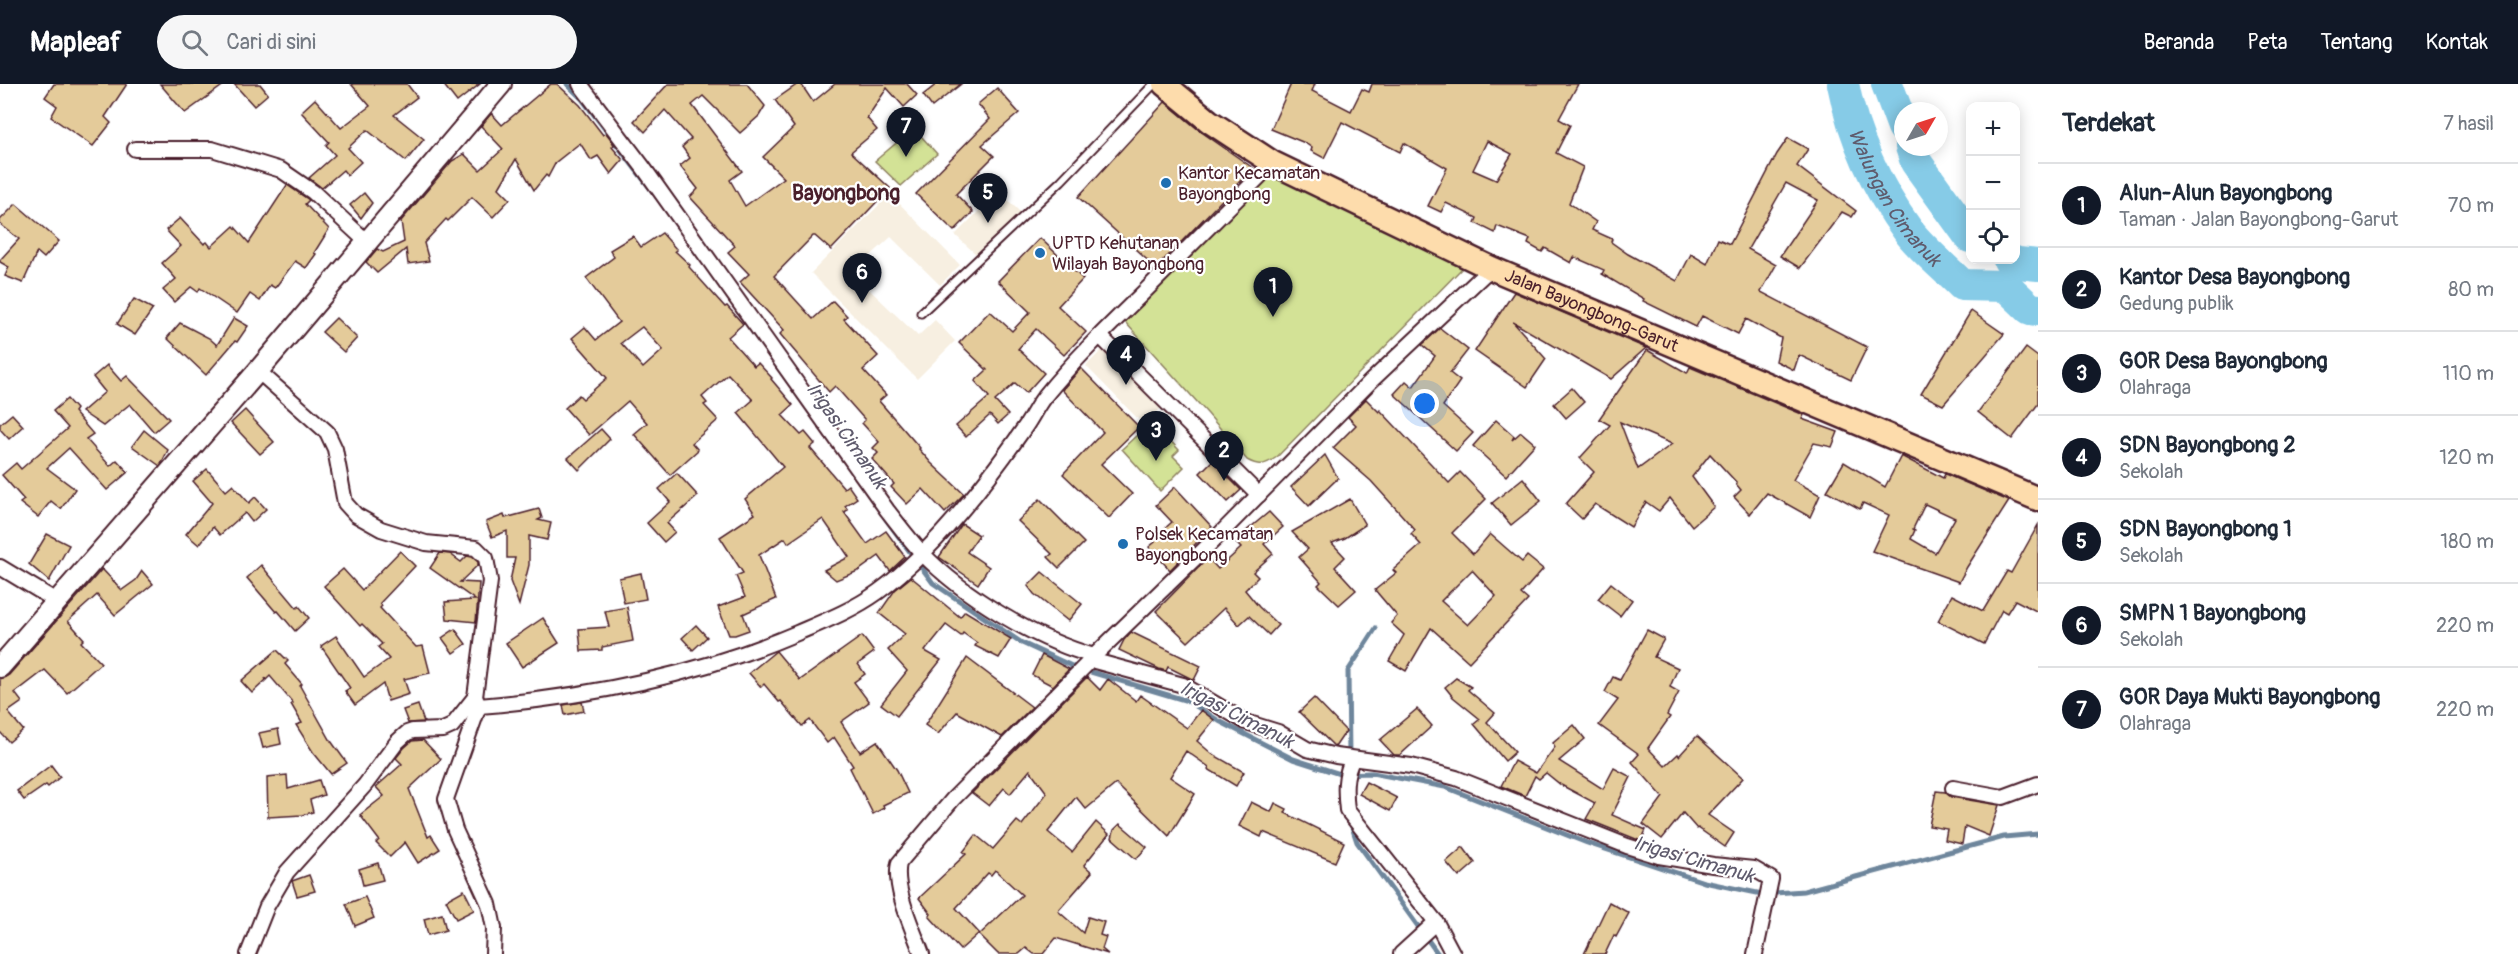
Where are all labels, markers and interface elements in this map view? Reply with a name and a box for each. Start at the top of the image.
search box [157,15,577,69]
text: Mapleaf [30,25,121,60]
icon: search [178,26,211,59]
text: Cari di sini [226,28,316,56]
text: Beranda [2144,29,2214,56]
text: Peta [2247,29,2288,56]
text: Tentang [2321,29,2393,56]
text: Kontak [2426,29,2488,56]
north arrow [1894,102,1948,156]
map controls [1966,102,2020,264]
button: + [1966,102,2020,156]
pin: 7 [886,107,926,157]
text: Terdekat [2062,107,2155,139]
text: 7 hasil [2443,111,2494,136]
water label: Walungan Cimanuk [1843,125,1947,273]
button: − [1966,156,2020,210]
place label: Kantor Kecamatan Bayongbong [1178,162,1320,206]
pin: 5 [968,174,1008,223]
marker: Kantor Kecamatan Bayongbong [1159,176,1173,190]
text: Alun-Alun Bayongbong [2119,179,2332,207]
district label: Bayongbong [792,180,900,207]
text: 1 [2078,193,2085,218]
text: 70 m [2448,193,2494,218]
text: Taman · Jalan Bayongbong-Garut [2119,207,2398,232]
button: locate [1966,210,2020,264]
place label: UPTD Kehutanan Wilayah Bayongbong [1052,232,1204,276]
marker: UPTD Kehutanan Wilayah Bayongbong [1033,246,1047,260]
pin: 6 [842,254,882,303]
text: Kantor Desa Bayongbong [2119,263,2350,291]
street label: Jalan Bayongbong-Garut [1501,264,1683,358]
pin: 1 [1254,268,1292,317]
text: 2 [2076,277,2087,302]
text: 80 m [2448,277,2494,302]
text: Gedung publik [2119,291,2234,316]
pin: 4 [1106,336,1146,385]
text: GOR Desa Bayongbong [2119,347,2328,375]
text: 3 [2076,361,2087,386]
text: 110 m [2443,361,2494,386]
text: Olahraga [2119,375,2191,400]
water label: Irigasi Cimanuk [801,377,893,495]
your location [1410,389,1439,418]
pin: 3 [1136,412,1176,461]
text: SDN Bayongbong 2 [2119,431,2295,459]
pin: 2 [1204,432,1244,481]
text: 4 [2076,445,2087,470]
text: 120 m [2439,445,2494,470]
text: Sekolah [2119,459,2183,484]
text: SDN Bayongbong 1 [2119,515,2292,543]
place label: Polsek Kecamatan Bayongbong [1135,523,1274,567]
text: 5 [2076,529,2087,554]
text: 180 m [2440,529,2494,554]
marker: Polsek Kecamatan Bayongbong [1116,537,1130,551]
text: Sekolah [2119,543,2183,568]
text: SMPN 1 Bayongbong [2119,599,2306,627]
text: 6 [2076,613,2087,638]
text: 220 m [2436,613,2494,638]
text: Sekolah [2119,627,2183,652]
water label: Irigasi Cimanuk [1176,675,1299,755]
text: GOR Daya Mukti Bayongbong [2119,683,2380,711]
text: 7 [2076,697,2087,722]
text: 220 m [2436,697,2494,722]
text: Olahraga [2119,711,2191,736]
water label: Irigasi Cimanuk [1631,830,1759,889]

